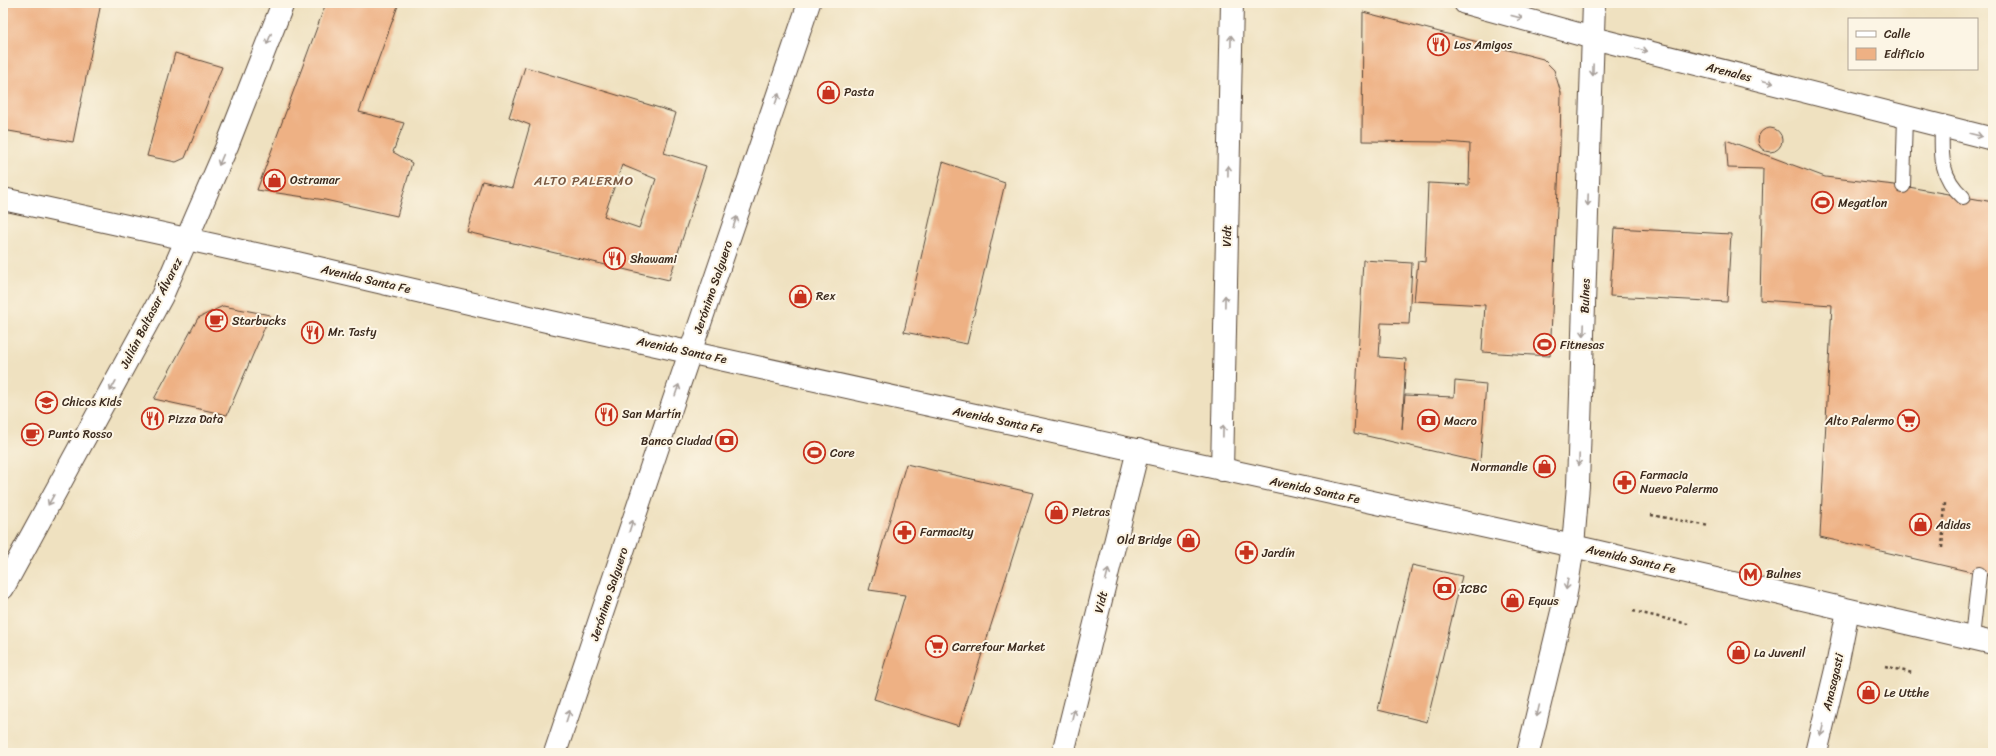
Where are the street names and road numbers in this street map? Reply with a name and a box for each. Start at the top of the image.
street label: Arenales [1703,55,1755,88]
street label: Vidt [1216,225,1238,247]
street label: Jerónimo Salguero [686,237,739,337]
street label: Julián Baltasar Álvarez [113,253,189,373]
street label: Avenida Santa Fe [318,258,413,300]
street label: Bulnes [1573,278,1597,314]
street label: Avenida Santa Fe [634,330,729,370]
street label: Avenida Santa Fe [950,400,1045,440]
street label: Avenida Santa Fe [1267,470,1362,510]
street label: Avenida Santa Fe [1583,538,1678,580]
street label: Jerónimo Salguero [583,544,634,645]
street label: Vidt [1088,589,1114,615]
street label: Anasagasti [1816,651,1850,714]

